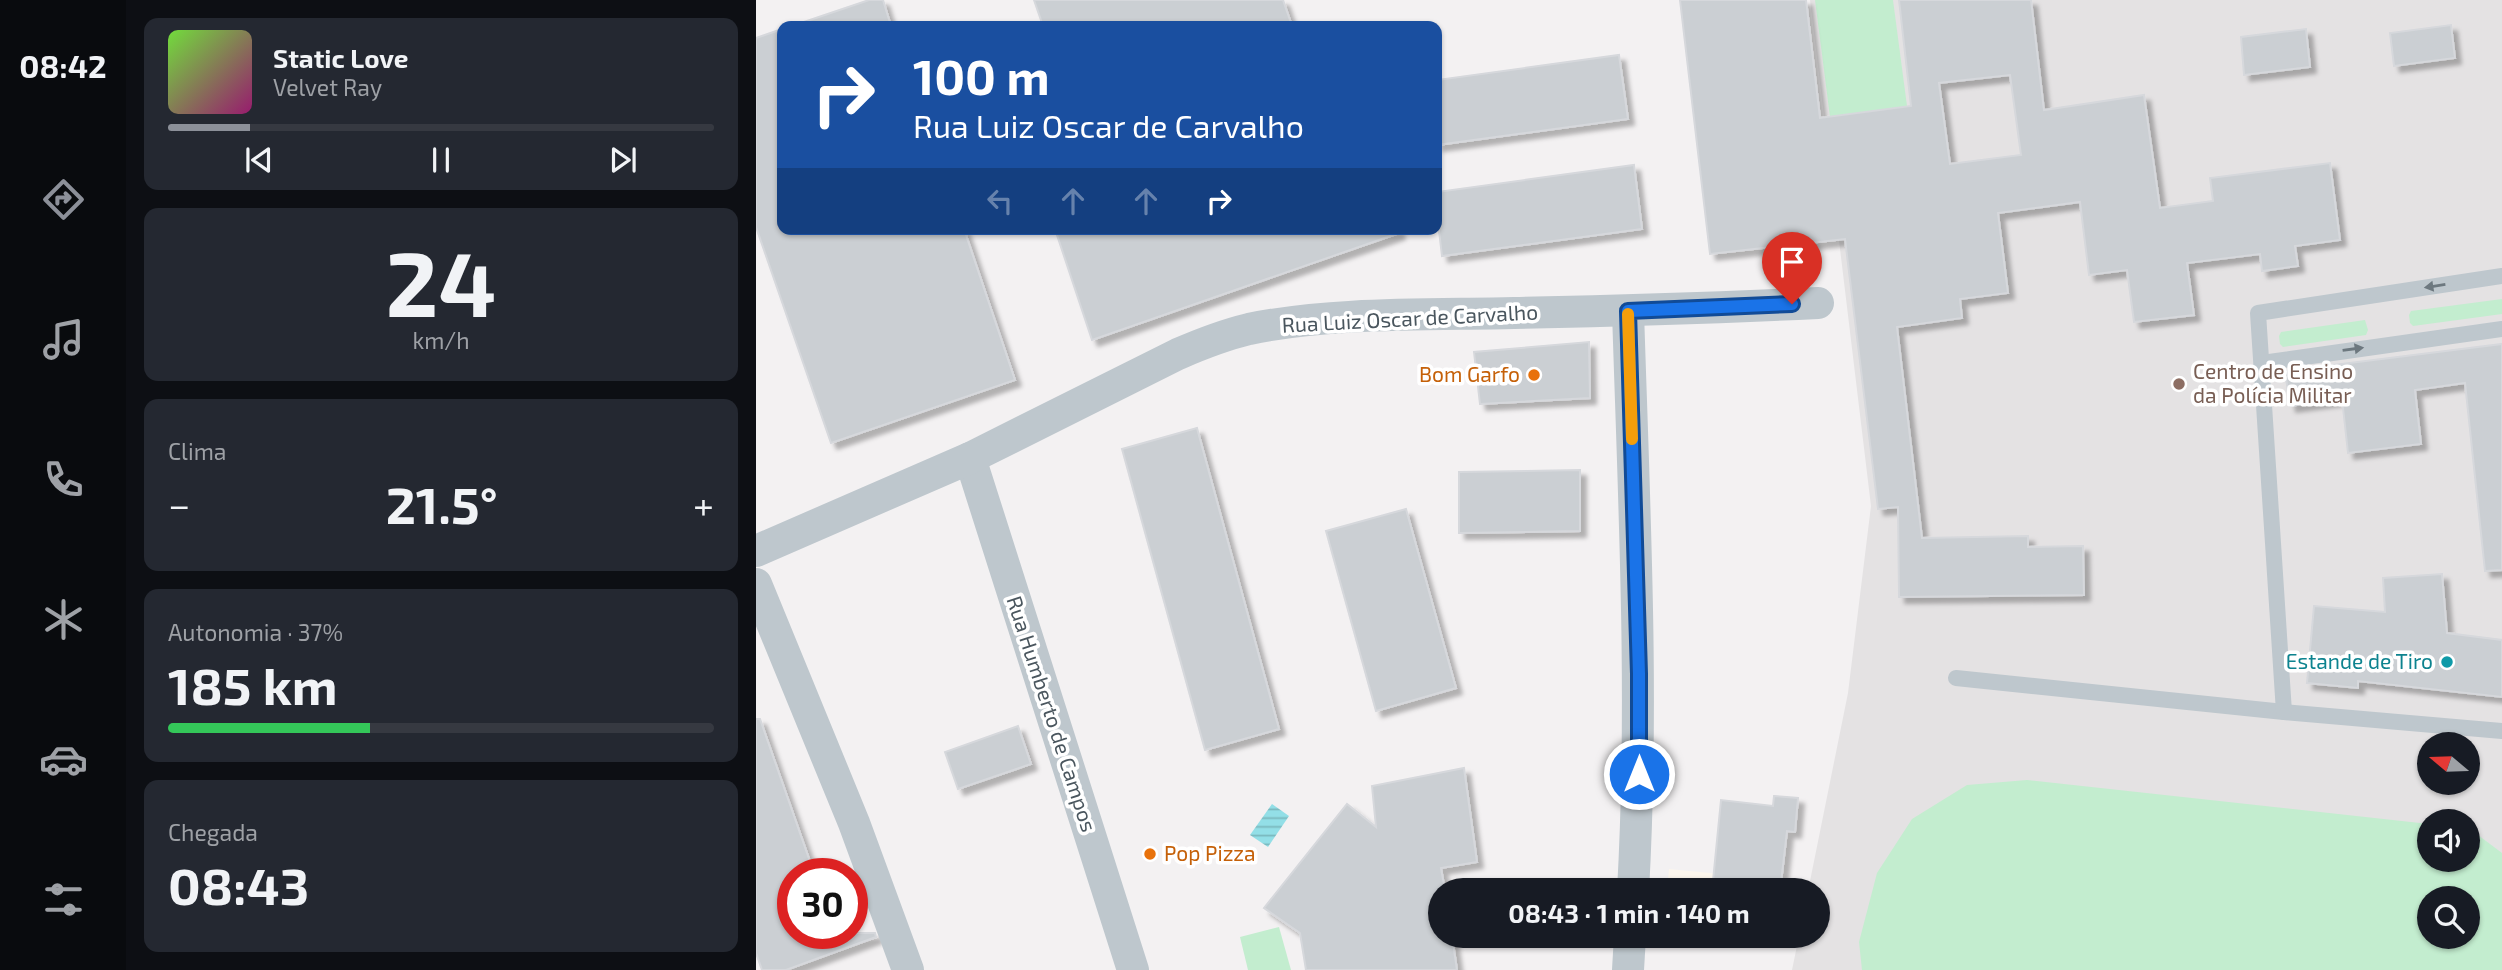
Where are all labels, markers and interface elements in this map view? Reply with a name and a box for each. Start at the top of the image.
text: Static Love [273,42,409,73]
text: 08:42 [19,46,107,84]
text: 100 m [913,46,1050,105]
icon: right [798,49,889,140]
text: Velvet Ray [273,73,382,101]
text: Rua Luiz Oscar de Carvalho [913,106,1304,144]
icon: previous [240,141,278,179]
icon: pause [422,141,460,179]
icon: next [604,141,642,179]
icon: directions [39,175,88,224]
icon: left [981,182,1019,220]
icon: ahead [1054,182,1092,220]
icon: ahead [1127,182,1165,220]
icon: right [1200,182,1238,220]
text: 24 [386,226,496,335]
pin [1762,232,1822,304]
icon: arrive [1773,243,1811,281]
one-way arrow [2423,281,2445,292]
street label: Rua Luiz Oscar de Carvalho [1281,298,1539,337]
icon: music [39,315,88,364]
text: km/h [412,326,470,354]
one-way arrow [2343,344,2365,355]
place label: Centro de Ensino da Polícia Militar [2193,358,2353,407]
place label: Bom Garfo [1419,361,1520,386]
marker: Bom Garfo [1526,367,1542,383]
marker: Centro de Ensino da Polícia Militar [2171,376,2187,392]
text: Clima [168,437,226,465]
icon: phone [39,455,88,504]
text: 21.5° [386,472,498,534]
text: − [168,481,190,527]
text: + [693,481,714,527]
street label: Rua Humberto de Campos [1002,592,1102,835]
icon: climate [39,595,88,644]
text: Autonomia · 37% [168,618,343,646]
place label: Estande de Tiro [2286,648,2433,673]
text: 185 km [168,653,338,715]
marker: Estande de Tiro [2439,654,2455,670]
north arrow [2417,732,2480,794]
map controls [2417,732,2480,949]
icon: car [39,735,88,784]
position arrow [1602,737,1676,811]
button: sound [2417,809,2480,872]
text: Chegada [168,818,258,846]
place label: Pop Pizza [1164,840,1256,865]
marker: Pop Pizza [1142,846,1158,862]
text: 08:43 [168,853,309,915]
speed limit sign: 30 [777,858,868,949]
icon: filters [39,875,88,924]
button: search [2417,886,2480,949]
text: 08:43 · 1 min · 140 m [1508,897,1750,928]

